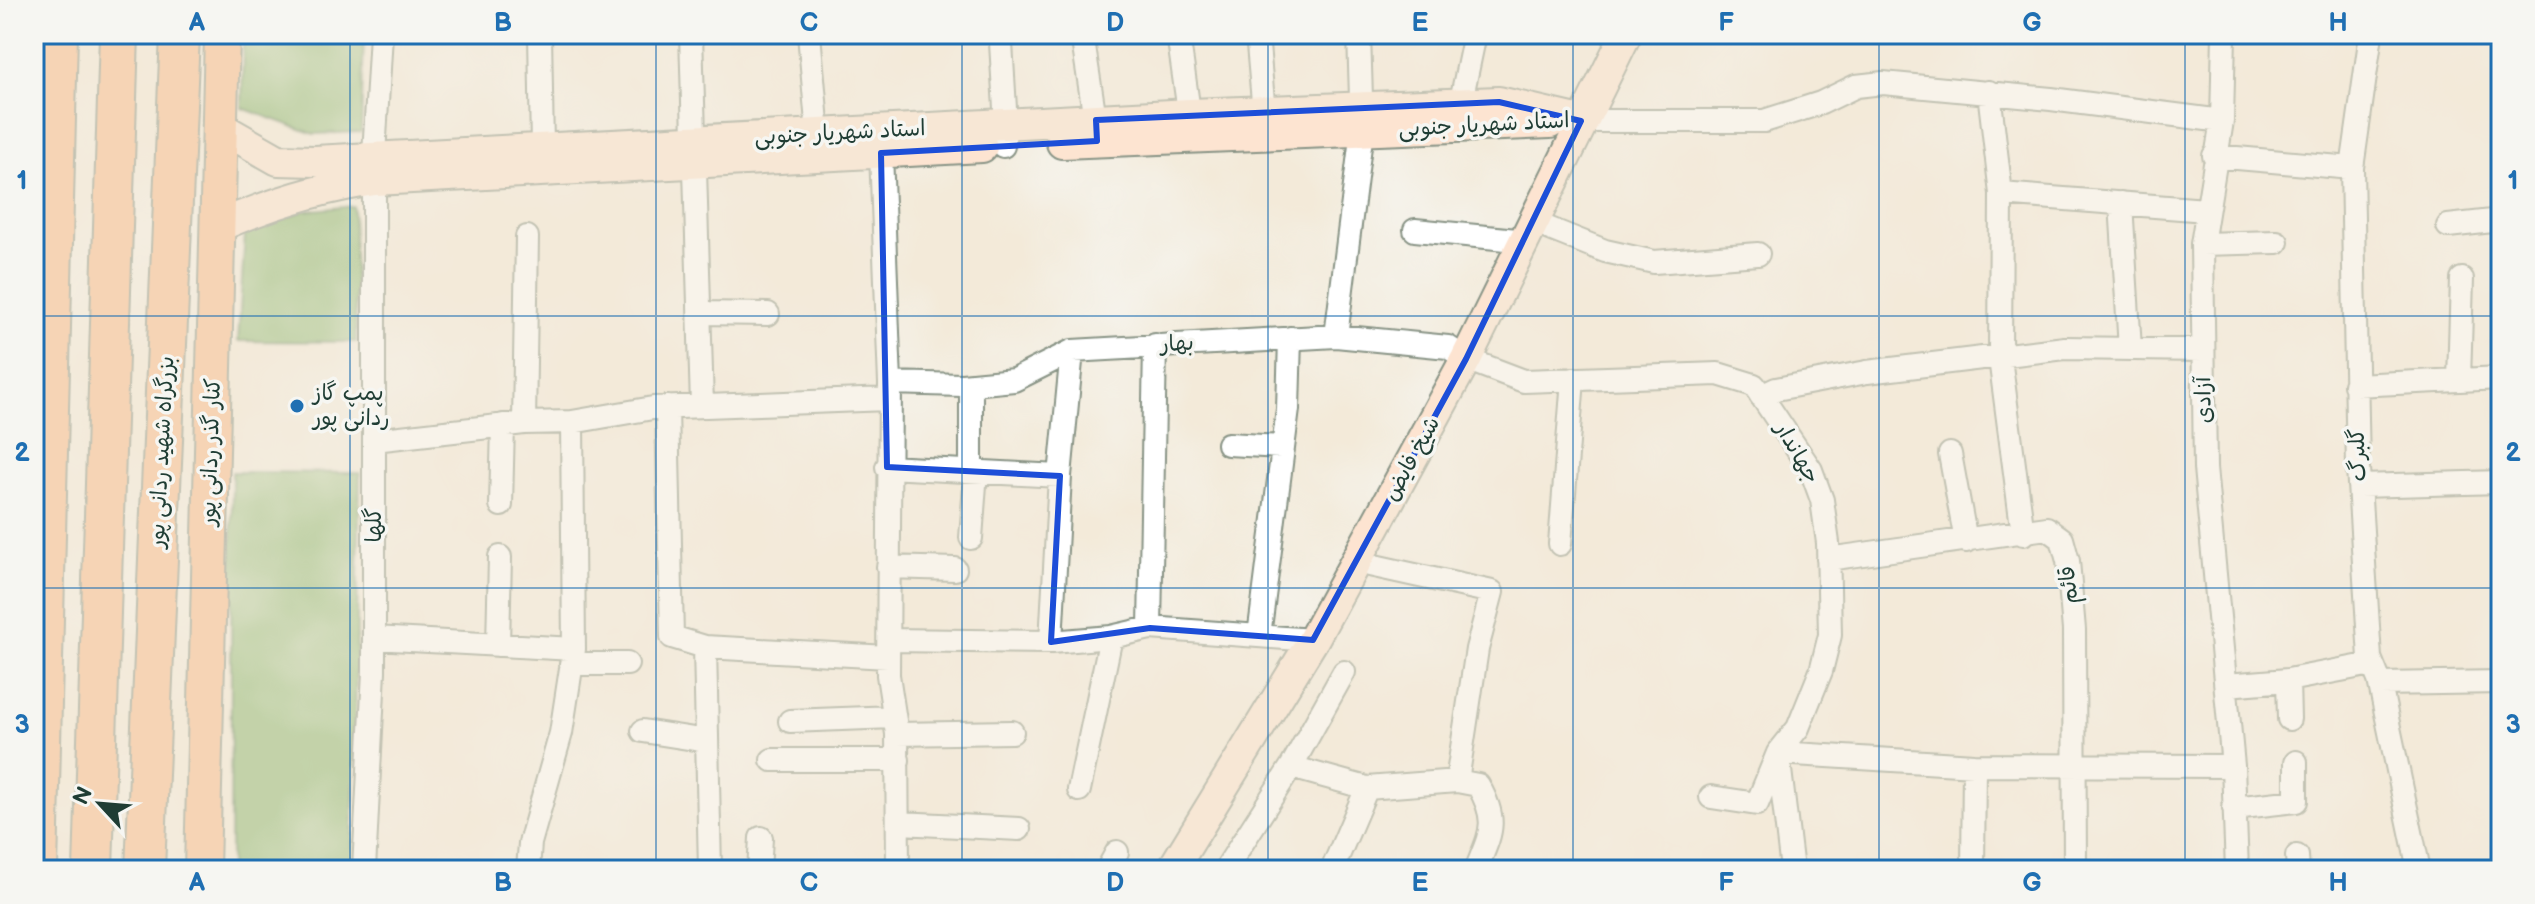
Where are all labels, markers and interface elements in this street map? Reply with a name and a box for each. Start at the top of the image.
text: A [188,8,205,39]
text: B [494,8,512,39]
text: C [800,8,818,39]
text: D [1106,8,1124,39]
text: E [1412,8,1429,39]
text: F [1718,8,1734,39]
text: G [2022,8,2042,39]
text: H [2328,8,2348,39]
street label: استاد شهریار جنوبی [1398,107,1570,143]
street label: استاد شهریار جنوبی [754,115,926,151]
text: 1 [17,166,27,197]
text: 1 [2508,166,2518,197]
street label: بهار [1158,330,1194,358]
street label: بزرگراه شهید ردانی پور [143,355,181,551]
street label: آزادی [2190,375,2218,423]
street label: کنار گذر ردانی پور [195,378,227,528]
place label: پمپ گاز ردانی پور [311,380,390,432]
marker: پمپ گاز ردانی پور [288,397,306,415]
street label: شیخ فایض [1378,412,1447,506]
street label: جهاندار [1768,416,1825,489]
street label: گلبرگ [2344,428,2372,482]
text: 2 [14,438,30,469]
text: 2 [2505,438,2521,469]
street label: گلها [361,507,388,543]
street label: قائم [2054,564,2086,605]
text: 3 [14,710,30,741]
text: 3 [2505,710,2521,741]
north arrow [60,764,140,844]
text: N [68,783,99,809]
text: A [188,868,205,899]
text: B [494,868,512,899]
text: C [800,868,818,899]
text: D [1106,868,1124,899]
text: E [1412,868,1429,899]
text: F [1718,868,1734,899]
text: G [2022,868,2042,899]
text: H [2328,868,2348,899]

